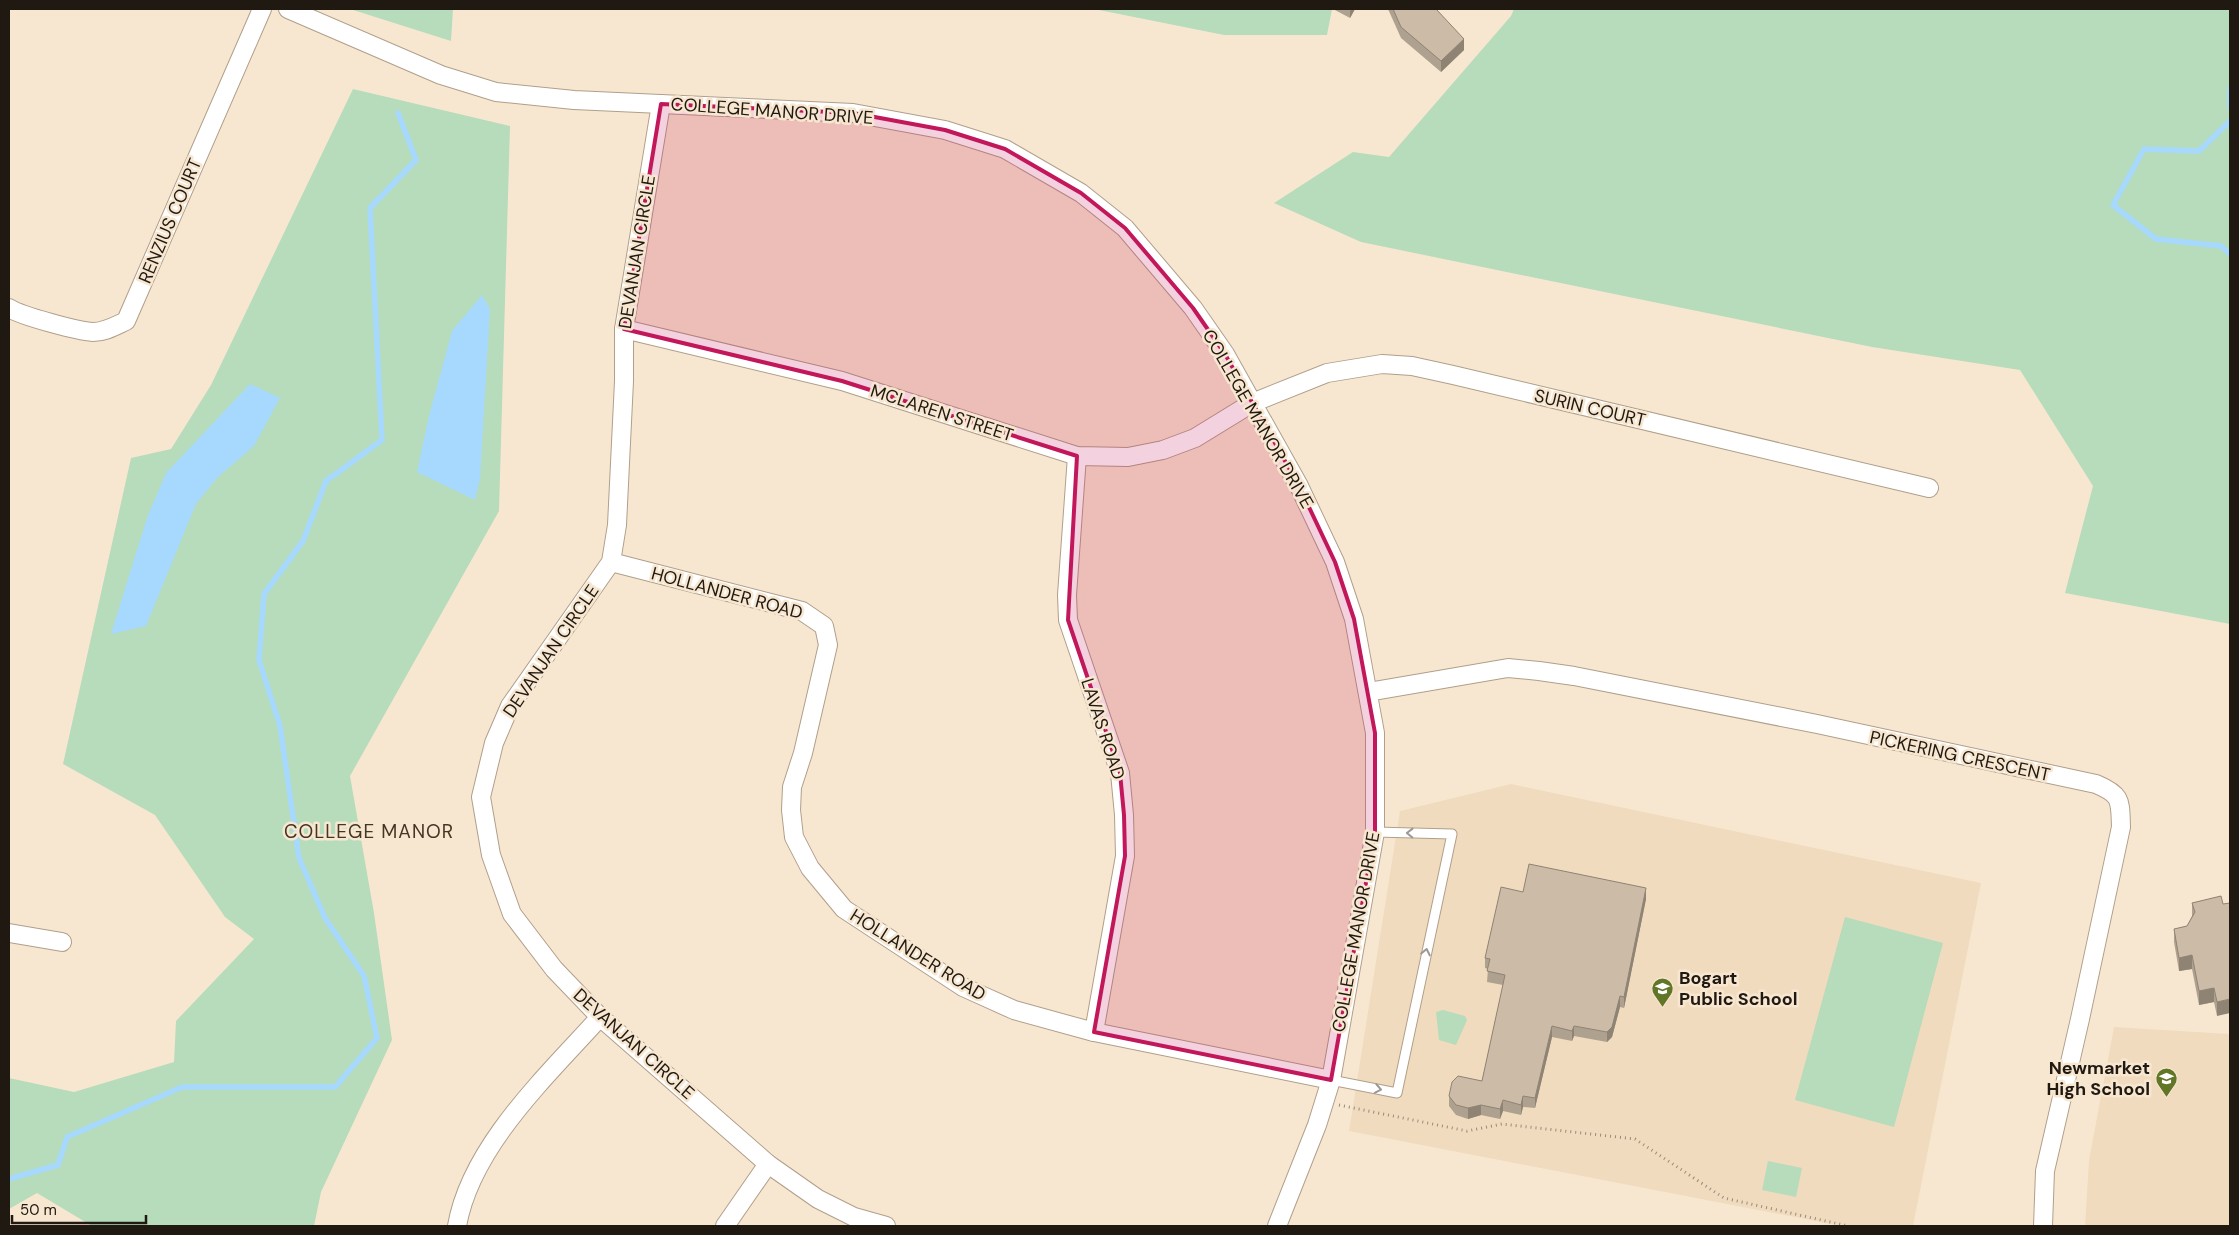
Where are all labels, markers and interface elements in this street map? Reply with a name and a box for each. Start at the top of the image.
street label: COLLEGE MANOR DRIVE [670,92,874,130]
street label: RENZIUS COURT [133,155,207,287]
street label: DEVANJAN CIRCLE [613,173,661,331]
street label: COLLEGE MANOR DRIVE [1197,325,1319,513]
street label: MCLAREN STREET [867,379,1017,447]
street label: SURIN COURT [1532,384,1648,432]
street label: HOLLANDER ROAD [649,561,805,625]
street label: DEVANJAN CIRCLE [498,580,604,722]
street label: LAVAS ROAD [1075,675,1131,783]
street label: PICKERING CRESCENT [1868,725,2052,787]
district label: COLLEGE MANOR [284,819,454,844]
one-way arrow [1406,828,1414,838]
street label: COLLEGE MANOR DRIVE [1327,830,1385,1034]
street label: HOLLANDER ROAD [846,904,990,1006]
one-way arrow [1421,948,1431,956]
place label: Bogart Public School [1679,966,1798,1011]
school or university icon: Bogart Public School [1651,976,1675,1007]
street label: DEVANJAN CIRCLE [568,983,700,1105]
place label: Newmarket High School [2046,1056,2150,1101]
school or university icon: Newmarket High School [2154,1066,2178,1097]
one-way arrow [1374,1084,1383,1094]
scale bar [12,1192,146,1224]
text: 50 m [20,1200,57,1220]

